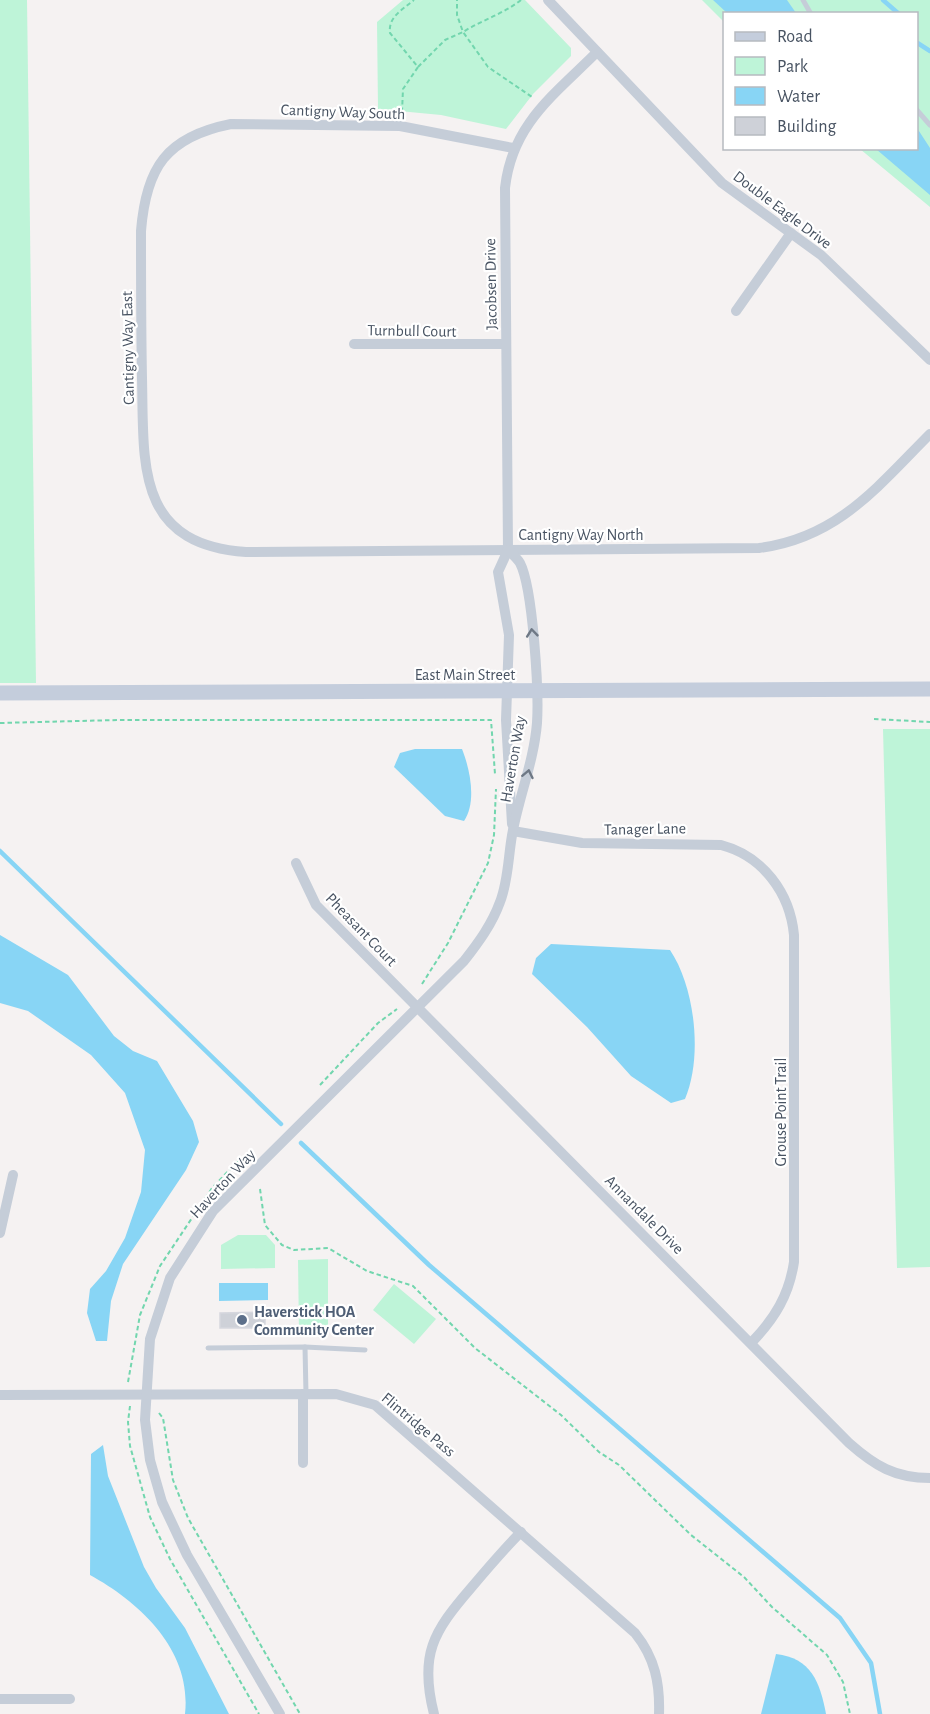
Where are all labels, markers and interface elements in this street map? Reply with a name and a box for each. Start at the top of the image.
legend [723,12,918,150]
text: Road [777,28,813,46]
text: Park [777,58,809,76]
text: Water [777,88,820,106]
street label: Cantigny Way South [280,102,406,123]
text: Building [777,118,837,136]
street label: Double Eagle Drive [730,168,834,252]
street label: Jacobsen Drive [482,238,500,330]
street label: Cantigny Way East [119,291,138,405]
street label: Turnbull Court [367,322,457,340]
street label: Cantigny Way North [519,527,643,544]
one-way arrow [527,628,539,637]
street label: East Main Street [415,667,515,683]
street label: Haverton Way [497,714,530,804]
one-way arrow [521,769,534,779]
street label: Tanager Lane [604,820,686,838]
street label: Pheasant Court [323,890,400,969]
street label: Grouse Point Trail [773,1058,789,1166]
street label: Haverton Way [187,1146,259,1222]
street label: Annandale Drive [602,1172,687,1257]
place label: Haverstick HOA Community Center [254,1304,374,1339]
marker: Haverstick HOA Community Center [235,1313,249,1327]
street label: Flintridge Pass [379,1390,458,1460]

